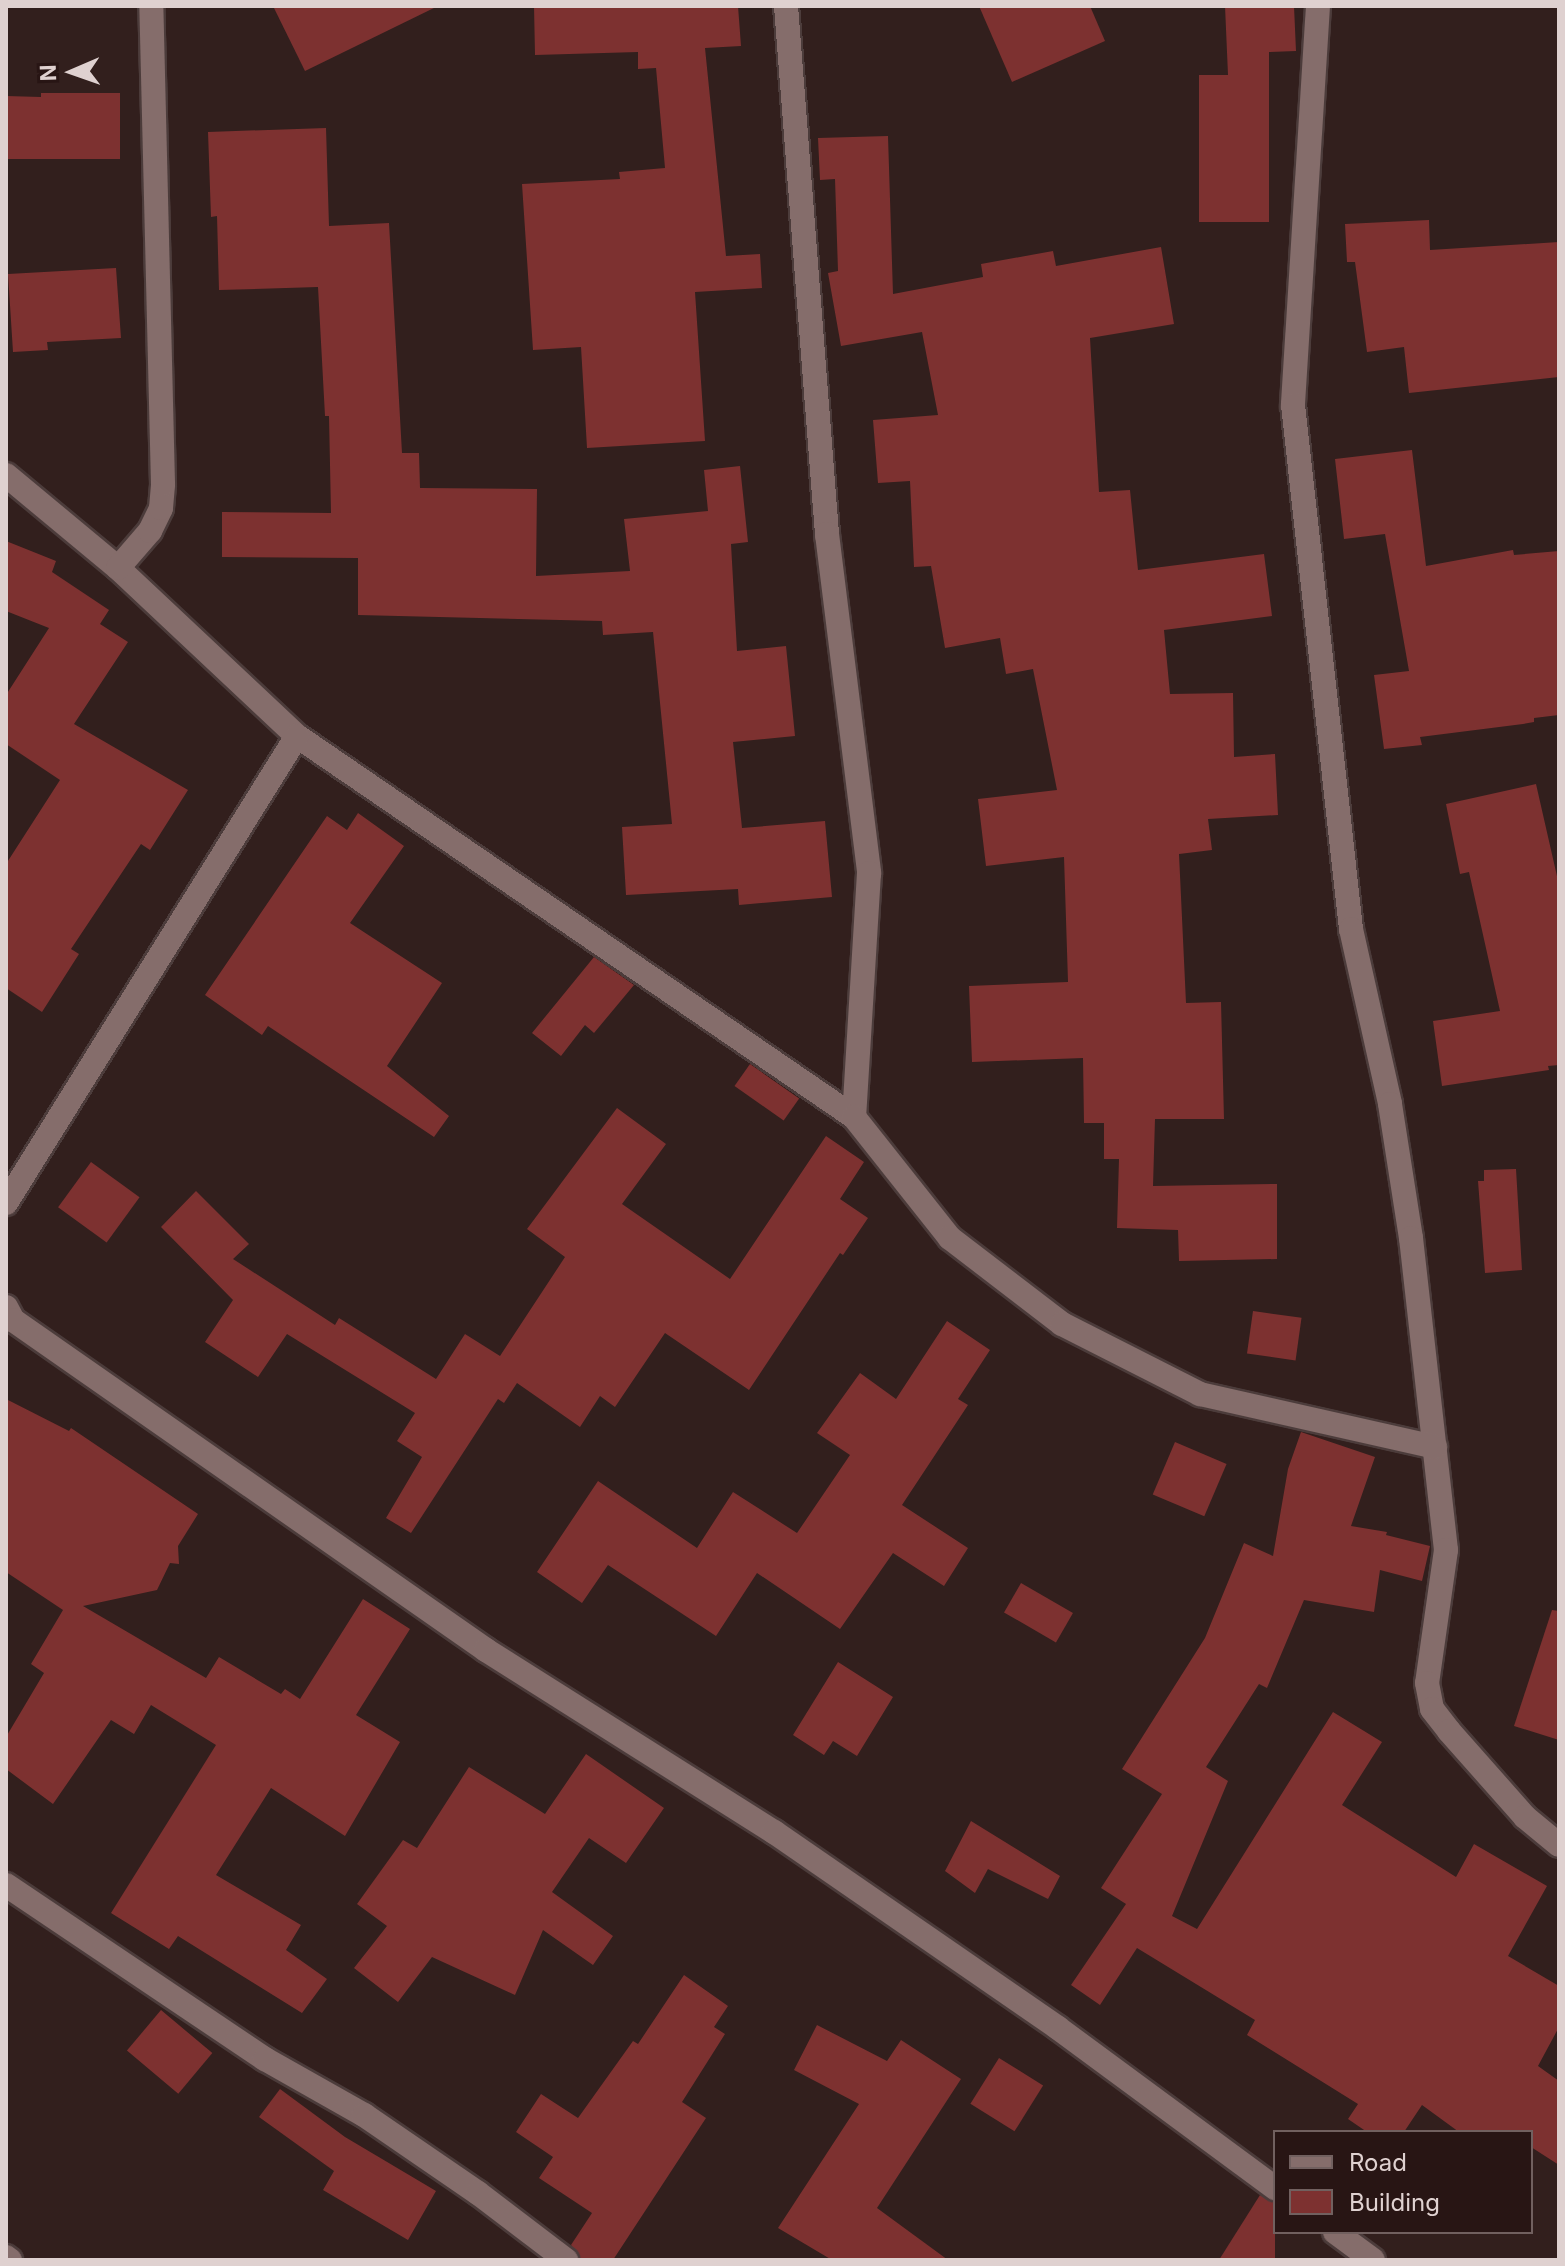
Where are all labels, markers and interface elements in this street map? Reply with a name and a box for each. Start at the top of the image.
north arrow [32,32,112,112]
text: N [35,64,61,82]
legend [1273,2130,1533,2234]
text: Road [1349,2148,1407,2177]
text: Building [1349,2188,1440,2217]

